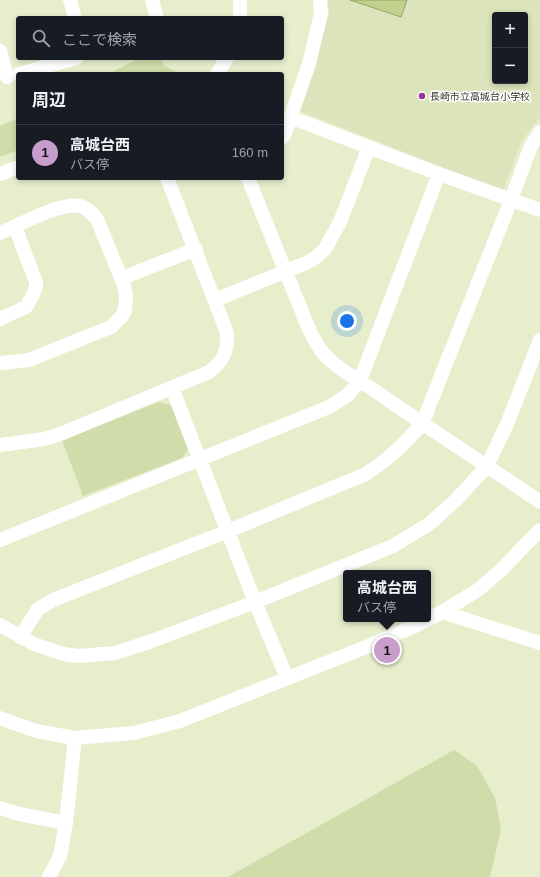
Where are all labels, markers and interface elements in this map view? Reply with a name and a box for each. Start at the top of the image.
map controls [492,12,528,84]
button: + [492,12,528,48]
search box [16,16,284,60]
icon: search [30,27,52,49]
text: ここで検索 [62,31,137,48]
button: − [492,48,528,84]
text: 周辺 [32,91,66,110]
marker: 長崎市立高城台小学校 [417,91,427,101]
place label: 長崎市立高城台小学校 [430,91,530,102]
text: 高城台西 [70,136,130,153]
text: 1 [41,145,49,160]
text: 160 m [232,145,268,160]
text: バス停 [70,157,109,172]
your location [337,311,357,331]
popup [343,570,431,622]
text: 高城台西 [357,579,417,596]
text: バス停 [357,600,396,615]
pin: 1 [374,635,400,665]

